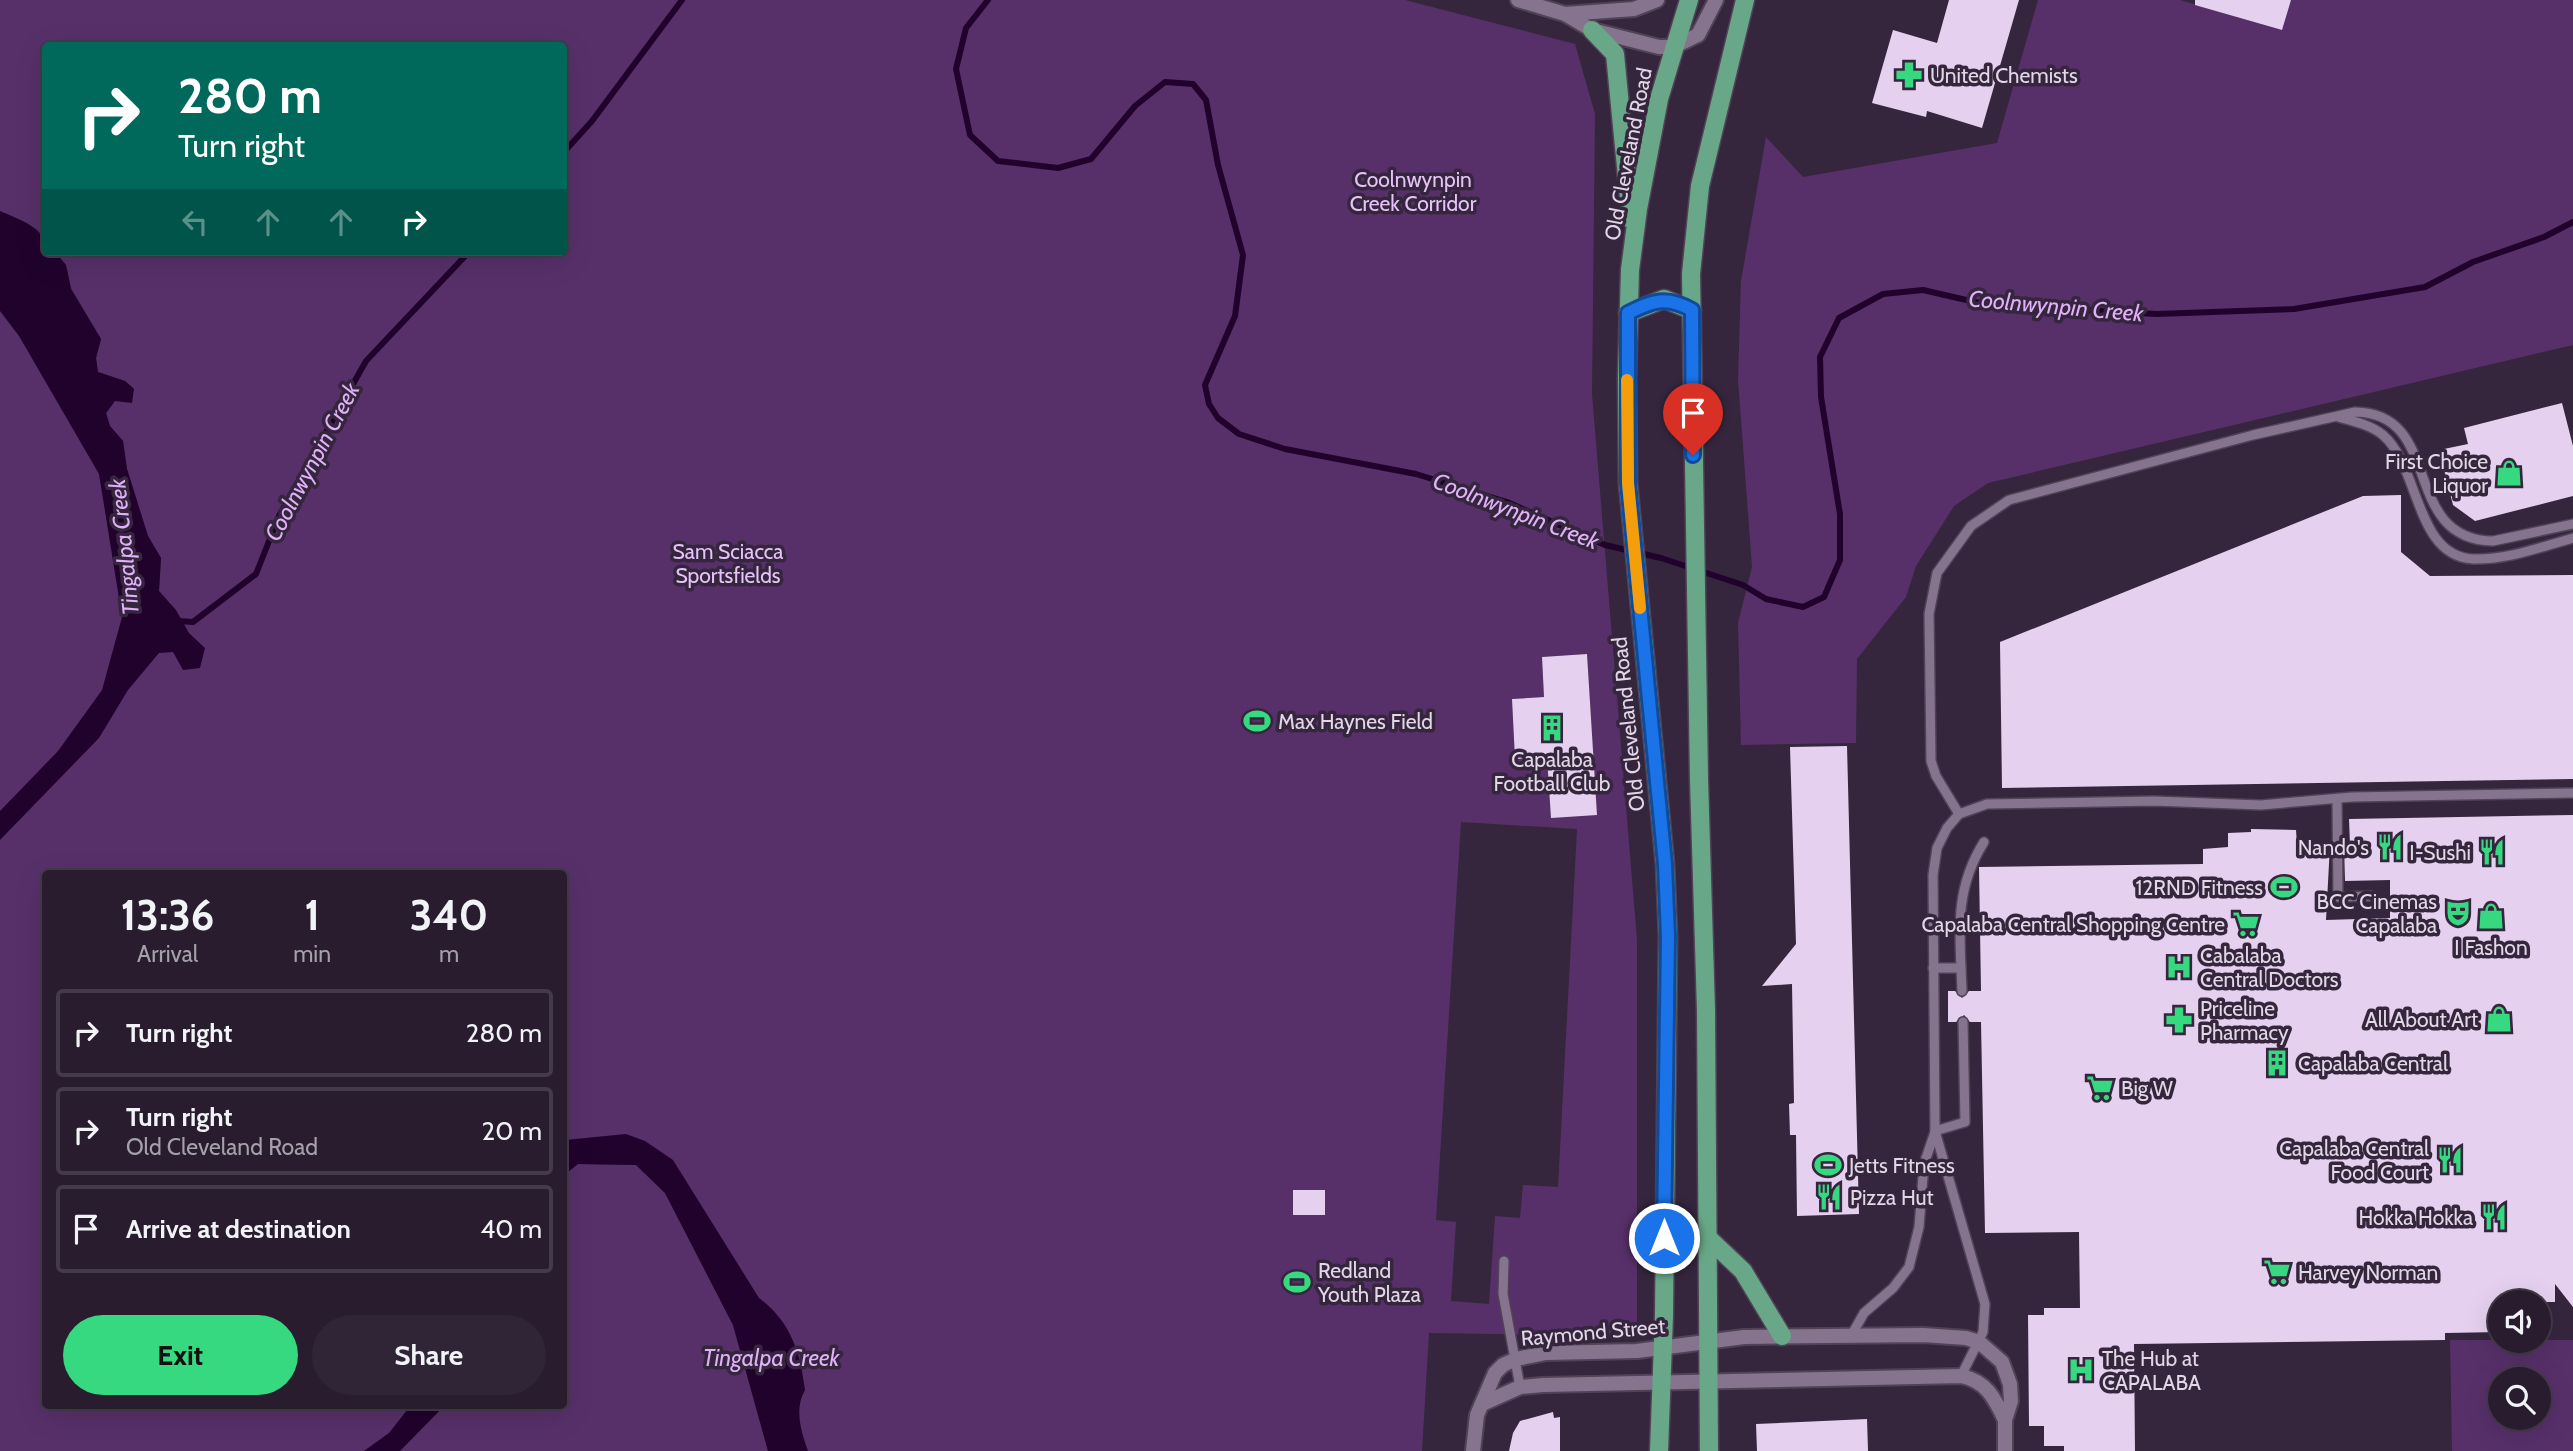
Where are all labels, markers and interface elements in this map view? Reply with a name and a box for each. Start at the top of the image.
pharmacy icon: United Chemists [1894,60,1924,90]
place label: United Chemists [1930,63,2078,88]
text: 280 m [178,66,322,125]
street label: Old Cleveland Road [1599,66,1657,242]
icon: right [63,70,154,161]
text: Turn right [178,126,305,165]
park label: Coolnwynpin Creek Corridor [1350,167,1477,216]
icon: left [176,203,214,241]
icon: ahead [249,203,287,241]
icon: ahead [322,203,360,241]
icon: right [395,203,433,241]
water label: Coolnwynpin Creek [1968,284,2146,328]
water label: Coolnwynpin Creek [259,377,366,546]
pin [1663,383,1723,455]
icon: arrive [1674,394,1712,432]
place label: First Choice Liquor [2385,449,2488,498]
shop icon: First Choice Liquor [2494,458,2524,488]
water label: Coolnwynpin Creek [1429,467,1604,556]
water label: Tingalpa Creek [103,476,145,616]
park label: Sam Sciacca Sportsfields [673,539,783,588]
street label: Old Cleveland Road [1606,636,1650,812]
sports icon: Max Haynes Field [1242,706,1272,736]
place label: Max Haynes Field [1278,709,1433,734]
building icon: Capalaba Football Club [1537,713,1567,743]
place label: Capalaba Football Club [1493,747,1611,796]
restaurant icon: Nando's [2375,832,2405,862]
place label: Nando's [2298,835,2369,860]
restaurant icon: I-Sushi [2477,837,2507,867]
place label: I-Sushi [2409,840,2471,865]
sports icon: 12RND Fitness [2269,872,2299,902]
place label: 12RND Fitness [2135,875,2263,900]
text: 13:36 [121,889,214,941]
text: 1 [304,889,320,941]
text: 340 [410,889,488,941]
place label: BCC Cinemas Capalaba [2316,889,2437,938]
theatre icon: BCC Cinemas Capalaba [2443,898,2473,928]
shop icon: I Fashon [2476,901,2506,931]
supermarket icon: Capalaba Central Shopping Centre [2231,909,2261,939]
place label: Capalaba Central Shopping Centre [1921,912,2225,937]
place label: I Fashon [2454,935,2528,960]
text: Arrival [137,940,198,968]
text: min [293,940,331,968]
text: m [439,940,459,968]
place label: Cabalaba Central Doctors [2200,943,2339,992]
hospital icon: Cabalaba Central Doctors [2164,952,2194,982]
place label: Priceline Pharmacy [2200,996,2289,1045]
shop icon: All About Art [2484,1004,2514,1034]
pharmacy icon: Priceline Pharmacy [2164,1005,2194,1035]
place label: All About Art [2365,1007,2478,1032]
icon: right [67,1014,105,1052]
text: Turn right [126,1017,232,1049]
text: 280 m [466,1017,542,1049]
building icon: Capalaba Central [2262,1048,2292,1078]
place label: Capalaba Central [2298,1051,2448,1076]
supermarket icon: Big W [2085,1073,2115,1103]
place label: Big W [2121,1076,2173,1101]
text: Turn right [126,1101,232,1133]
icon: right [67,1112,105,1150]
text: 20 m [482,1115,542,1147]
text: Old Cleveland Road [126,1133,318,1161]
place label: Capalaba Central Food Court [2279,1136,2429,1185]
restaurant icon: Capalaba Central Food Court [2435,1145,2465,1175]
sports icon: Jetts Fitness [1813,1150,1843,1180]
place label: Jetts Fitness [1848,1153,1955,1178]
restaurant icon: Pizza Hut [1814,1182,1844,1212]
place label: Pizza Hut [1850,1185,1934,1210]
position arrow [1627,1201,1701,1275]
restaurant icon: Hokka Hokka [2479,1202,2509,1232]
place label: Hokka Hokka [2359,1205,2473,1230]
icon: arrive [67,1210,105,1248]
text: Arrive at destination [126,1213,351,1245]
text: 40 m [480,1213,542,1245]
supermarket icon: Harvey Norman [2262,1257,2292,1287]
place label: Redland Youth Plaza [1317,1258,1421,1307]
place label: Harvey Norman [2298,1260,2438,1285]
sports icon: Redland Youth Plaza [1282,1267,1312,1297]
map controls [2488,1290,2551,1430]
button: sound [2488,1290,2551,1353]
street label: Raymond Street [1520,1313,1666,1351]
button: Exit [63,1315,298,1395]
button: Share [312,1315,546,1395]
water label: Tingalpa Creek [703,1344,841,1372]
place label: The Hub at CAPALABA [2102,1346,2201,1395]
hospital icon: The Hub at CAPALABA [2066,1355,2096,1385]
button: search [2488,1367,2551,1430]

